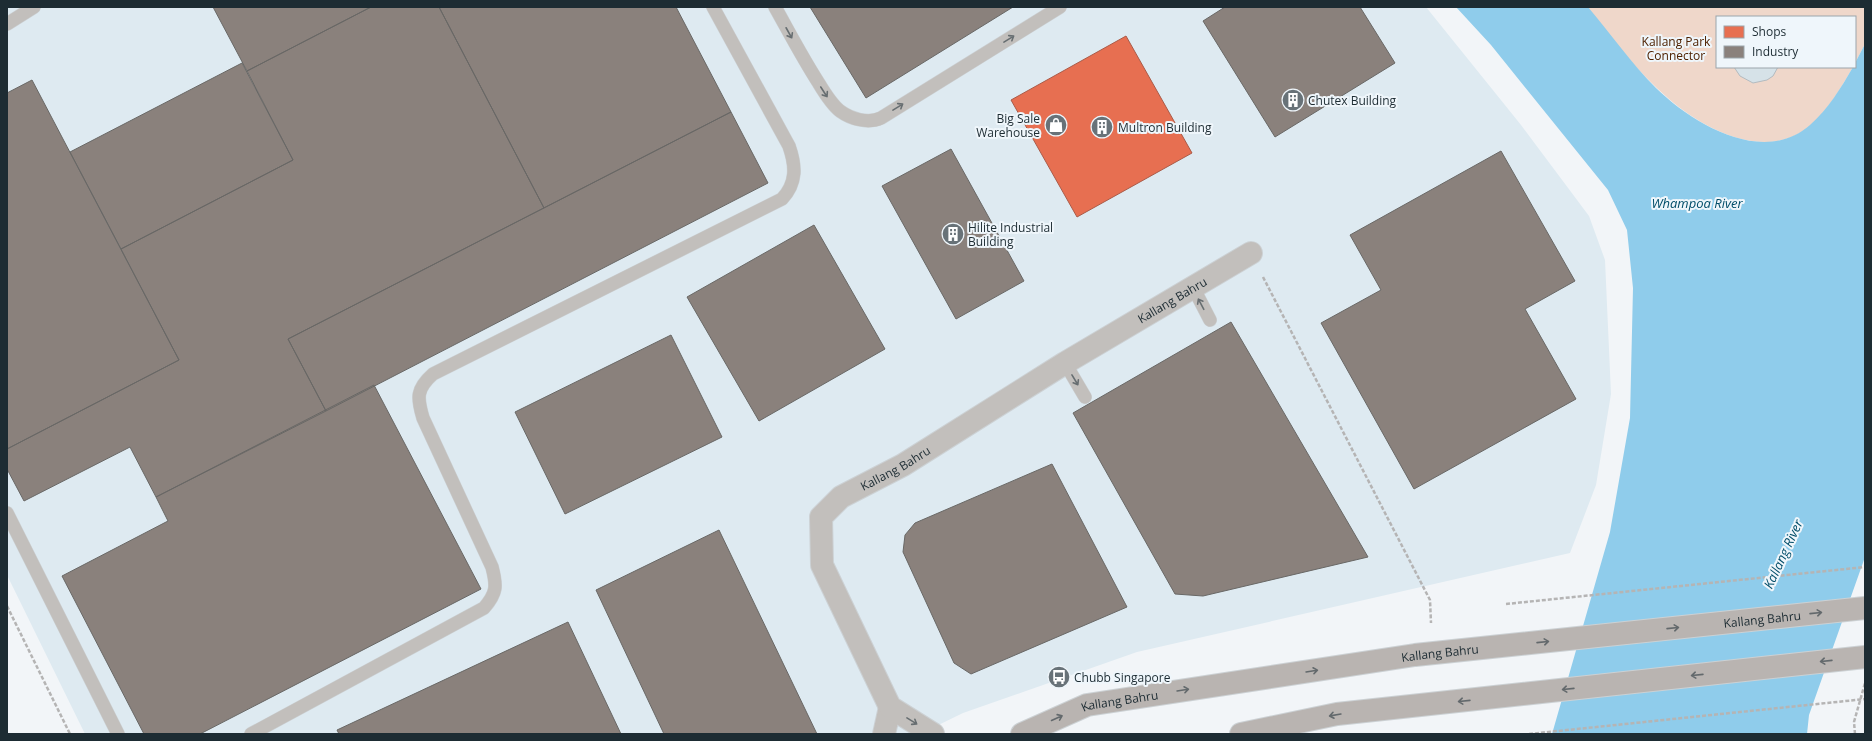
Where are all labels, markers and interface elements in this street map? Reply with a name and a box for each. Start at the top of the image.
legend [1716,16,1856,68]
text: Shops [1752,23,1787,40]
one-way arrow [786,27,793,39]
park label: Kallang Park Connector [1642,33,1711,64]
one-way arrow [1003,35,1014,43]
text: Industry [1752,43,1799,60]
one-way arrow [820,86,828,97]
building icon: Chutex Building [1280,87,1306,113]
place label: Chutex Building [1308,92,1397,109]
one-way arrow [892,103,904,111]
place label: Big Sale Warehouse [976,110,1040,141]
shop icon: Big Sale Warehouse [1043,112,1069,138]
building icon: Multron Building [1089,114,1115,140]
place label: Multron Building [1118,119,1212,136]
water label: Whampoa River [1651,194,1743,212]
place label: Hilite Industrial Building [968,219,1053,250]
building icon: Hilite Industrial Building [940,221,966,247]
street label: Kallang Bahru [1134,273,1210,327]
one-way arrow [1197,298,1205,310]
one-way arrow [1071,374,1079,385]
street label: Kallang Bahru [857,441,933,494]
water label: Kallang River [1759,516,1807,592]
street label: Kallang Bahru [1723,606,1802,631]
one-way arrow [1809,609,1822,617]
one-way arrow [1666,624,1679,632]
one-way arrow [1536,638,1549,645]
street label: Kallang Bahru [1400,640,1479,665]
one-way arrow [1820,657,1833,665]
bus stop icon: Chubb Singapore [1046,664,1072,690]
one-way arrow [1305,667,1318,675]
place label: Chubb Singapore [1074,669,1171,686]
one-way arrow [1691,671,1704,679]
street label: Kallang Bahru [1078,686,1159,715]
one-way arrow [1176,686,1189,694]
one-way arrow [1562,686,1575,693]
one-way arrow [1458,697,1471,704]
one-way arrow [1328,711,1341,719]
one-way arrow [1051,714,1063,721]
one-way arrow [906,717,918,725]

